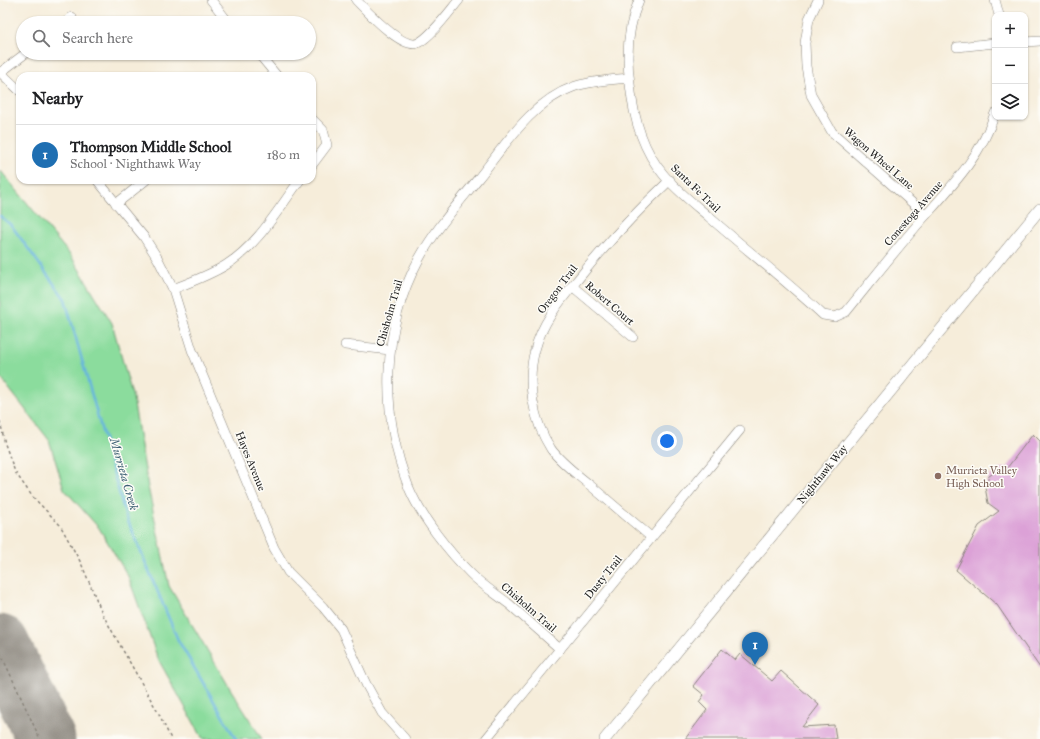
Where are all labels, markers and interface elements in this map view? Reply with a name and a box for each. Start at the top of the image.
map controls [992,12,1028,120]
button: + [992,12,1028,48]
search box [16,16,316,60]
icon: search [30,27,52,49]
text: Search here [62,29,133,47]
button: − [992,48,1028,84]
button: layers [992,84,1028,120]
text: Nearby [32,88,83,109]
street label: Wagon Wheel Lane [841,125,916,192]
text: Thompson Middle School [70,138,231,156]
text: 1 [42,147,48,163]
text: 180 m [267,147,300,163]
text: School · Nighthawk Way [70,156,201,172]
street label: Santa Fe Trail [668,162,723,215]
street label: Conestoga Avenue [881,178,946,249]
street label: Oregon Trail [535,262,580,316]
street label: Chisholm Trail [374,278,405,348]
street label: Robert Court [583,279,637,328]
street label: Hayes Avenue [233,430,269,493]
your location [657,431,677,451]
water label: Murrieta Creek [107,435,141,513]
street label: Nighthawk Way [795,441,851,506]
place label: Murrieta Valley High School [946,464,1018,490]
marker: Murrieta Valley High School [933,471,943,481]
street label: Dusty Trail [582,553,625,602]
street label: Chisholm Trail [498,580,559,635]
pin: 1 [742,632,768,665]

